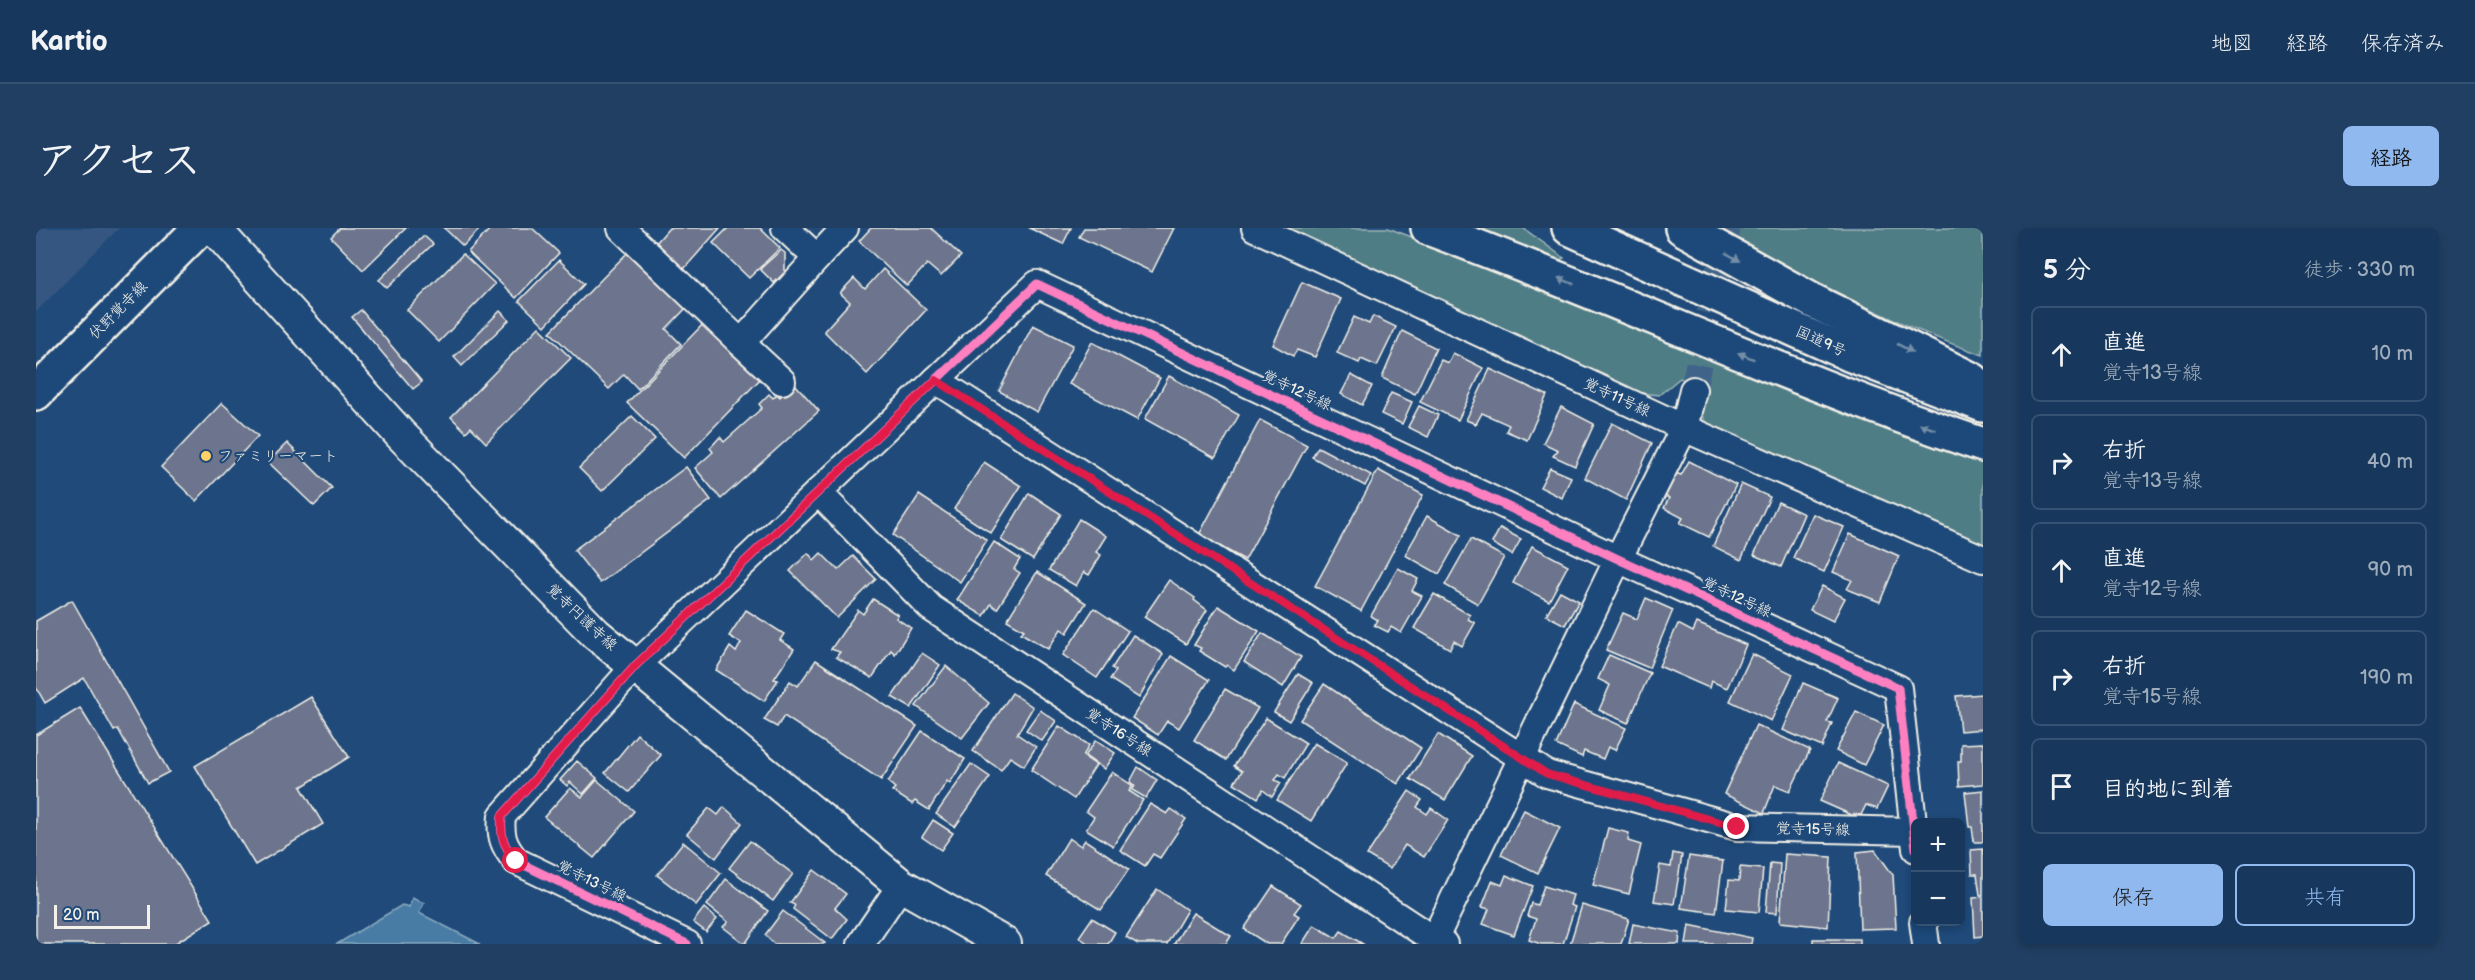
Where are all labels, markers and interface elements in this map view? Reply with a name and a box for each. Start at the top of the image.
text: Kartio [30,25,108,58]
text: 地図 [2211,31,2253,56]
text: 経路 [2286,31,2328,56]
text: 保存済み [2361,31,2445,56]
button: 経路 [2343,126,2439,186]
text: アクセス [36,136,201,187]
one-way arrow [1725,252,1742,262]
text: 5 分 [2043,255,2091,286]
text: 徒歩 · 330 m [2304,258,2415,282]
one-way arrow [1556,276,1574,286]
street label: 伏野覚寺線 [85,277,152,344]
street label: 国道9号 [1792,322,1849,361]
text: 直進 [2102,329,2146,356]
icon: ahead [2045,338,2078,371]
text: 10 m [2372,342,2413,366]
one-way arrow [1897,343,1914,353]
one-way arrow [1737,351,1755,360]
text: 覚寺13号線 [2102,361,2202,385]
street label: 覚寺12号線 [1259,366,1335,415]
street label: 覚寺11号線 [1580,374,1653,421]
one-way arrow [1919,421,1937,431]
text: 右折 [2102,437,2146,464]
icon: right [2045,446,2078,479]
place label: ファミリーマート [218,447,338,466]
marker: ファミリーマート [199,449,213,463]
text: 40 m [2367,450,2413,474]
text: 覚寺13号線 [2102,469,2202,493]
text: 直進 [2102,545,2146,572]
icon: ahead [2045,554,2078,587]
text: 90 m [2368,558,2413,582]
street label: 覚寺12号線 [1699,573,1775,622]
text: 覚寺12号線 [2102,577,2202,601]
street label: 覚寺円護寺線 [542,580,621,655]
text: 右折 [2102,653,2146,680]
icon: right [2045,662,2078,695]
text: 190 m [2360,666,2413,690]
text: 覚寺15号線 [2102,685,2201,709]
street label: 覚寺16号線 [1082,704,1155,761]
icon: arrive [2045,770,2078,803]
text: 目的地に到着 [2102,776,2234,803]
route end [1723,813,1749,839]
map controls [1911,818,1965,926]
button: + [1911,818,1965,872]
street label: 覚寺15号線 [1776,819,1850,840]
route start [502,847,528,873]
street label: 覚寺13号線 [554,856,630,906]
button: 保存 [2043,864,2223,926]
button: 共有 [2235,864,2415,926]
button: − [1911,872,1965,926]
scale bar [54,902,150,930]
text: 20 m [63,906,99,925]

